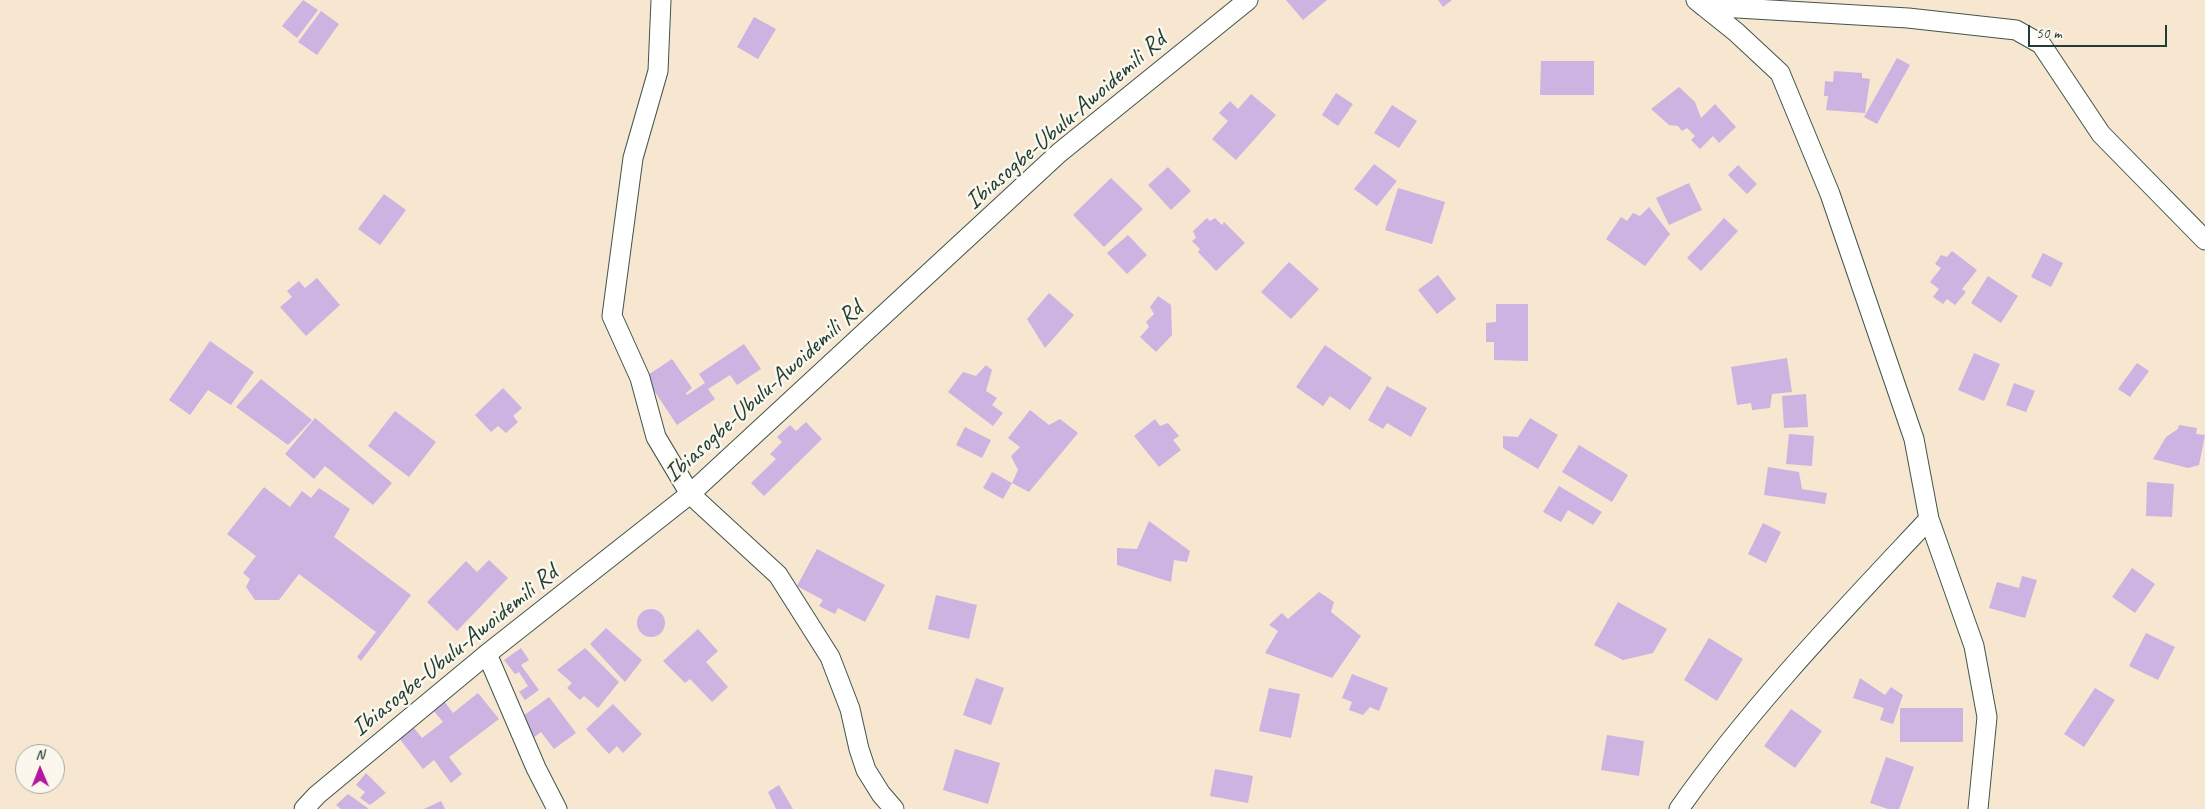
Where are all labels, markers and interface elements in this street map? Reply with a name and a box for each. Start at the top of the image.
scale bar [2030,15,2169,47]
text: 50 m [2036,24,2062,43]
street label: Ibiasogbe-Ubulu-Awoidemili Rd [959,25,1173,217]
street label: Ibiasogbe-Ubulu-Awoidemili Rd [659,295,869,489]
street label: Ibiasogbe-Ubulu-Awoidemili Rd [346,559,564,743]
north arrow [15,744,65,794]
text: N [35,746,44,763]

